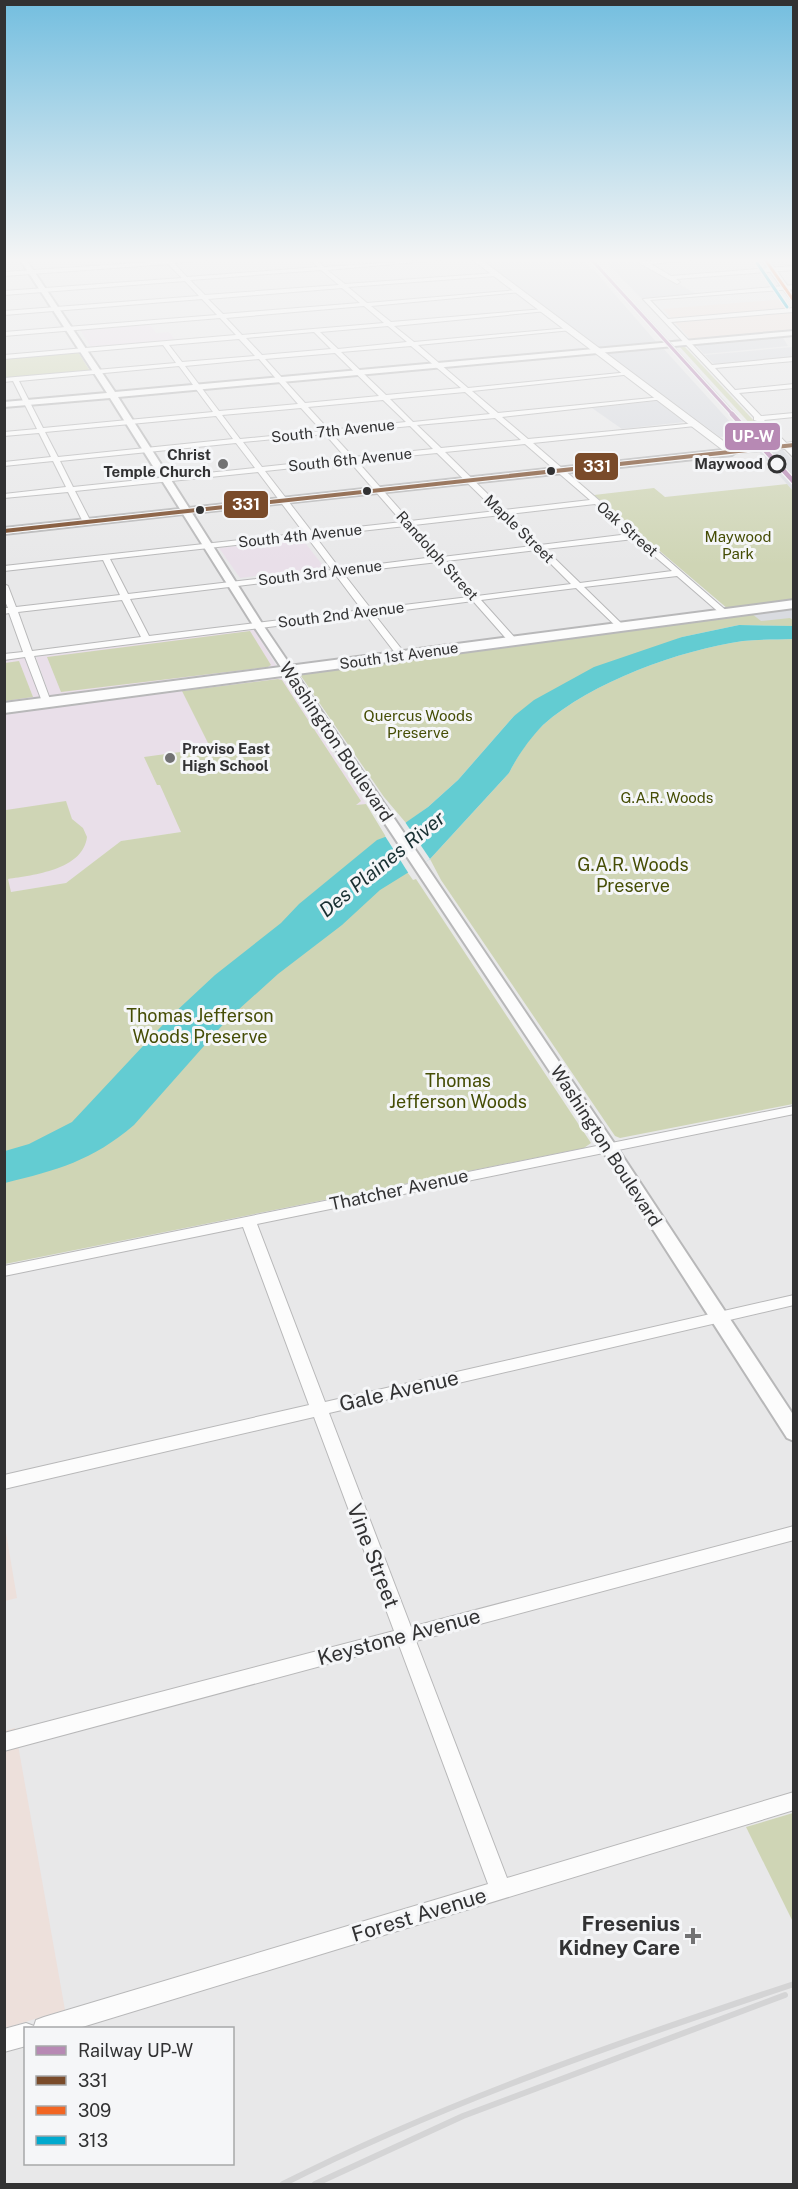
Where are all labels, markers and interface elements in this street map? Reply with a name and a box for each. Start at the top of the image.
street label: South 7th Avenue [270,416,395,445]
line badge: UP-W [724,422,781,451]
text: UP-W [732,427,775,446]
street label: South 6th Avenue [287,445,413,474]
place label: Christ Temple Church [103,446,211,480]
line badge: 331 [574,452,619,481]
place label: Maywood [694,455,763,472]
marker: Maywood [768,455,786,473]
marker: Christ Temple Church [216,457,230,471]
text: 331 [583,457,611,476]
unlabelled marker [545,465,557,477]
unlabelled marker [361,485,373,497]
line badge: 331 [223,490,269,519]
street label: Maple Street [481,491,558,566]
text: 331 [232,495,260,514]
street label: Oak Street [593,498,661,560]
unlabelled marker [194,504,206,516]
street label: Randolph Street [393,508,482,604]
street label: South 4th Avenue [237,521,363,550]
park label: Maywood Park [705,528,771,562]
street label: South 3rd Avenue [257,556,383,589]
street label: South 2nd Avenue [277,598,405,631]
street label: South 1st Avenue [338,639,459,672]
street label: Washington Boulevard [275,658,398,826]
park label: Quercus Woods Preserve [364,707,472,741]
place label: Proviso East High School [182,740,270,774]
marker: Proviso East High School [163,751,177,765]
park label: G.A.R. Woods [621,789,713,806]
water label: Des Plaines River [314,806,450,922]
park label: G.A.R. Woods Preserve [577,854,689,896]
park label: Thomas Jefferson Woods Preserve [126,1005,274,1047]
street label: Washington Boulevard [546,1061,666,1230]
park label: Thomas Jefferson Woods [389,1070,527,1112]
street label: Thatcher Avenue [328,1165,470,1214]
street label: Gale Avenue [337,1365,461,1416]
street label: Vine Street [342,1500,405,1612]
street label: Keystone Avenue [315,1603,483,1670]
street label: Forest Avenue [348,1882,489,1947]
place label: Fresenius Kidney Care [558,1911,680,1960]
marker: Fresenius Kidney Care [684,1927,702,1945]
legend [24,2027,234,2165]
text: Railway UP-W [78,2040,193,2061]
text: 331 [78,2070,108,2091]
text: 309 [78,2100,111,2121]
text: 313 [78,2130,108,2151]

